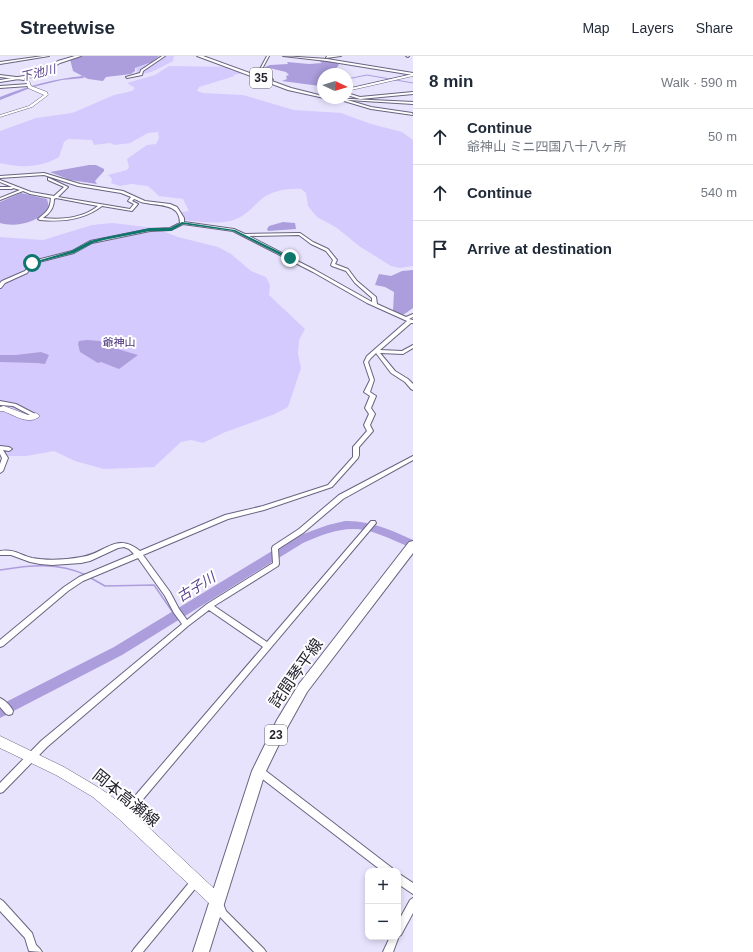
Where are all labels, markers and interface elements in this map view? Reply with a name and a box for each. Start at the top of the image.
text: Streetwise [20,17,115,38]
text: Map [582,20,610,36]
text: Layers [632,20,674,36]
text: Share [696,20,733,36]
water label: 下池川 [19,61,59,84]
road number: 35 [250,68,272,88]
north arrow [317,68,353,104]
text: 8 min [429,72,473,91]
text: Walk · 590 m [661,75,737,90]
text: Continue [467,119,532,136]
icon: ahead [429,126,451,148]
text: 50 m [708,129,737,144]
text: 爺神山 ミニ四国八十八ヶ所 [467,139,627,154]
icon: ahead [429,182,451,204]
text: Continue [467,184,532,201]
text: 540 m [701,185,737,200]
icon: arrive [429,238,451,260]
text: Arrive at destination [467,240,612,257]
route end [281,249,299,267]
route start [23,254,41,272]
park label: 爺神山 [103,336,136,348]
water label: 古子川 [174,568,220,605]
street label: 詫間琴平線 [266,635,326,711]
road number: 23 [265,725,287,745]
street label: 岡本高瀬線 [90,766,162,830]
map controls [365,868,401,940]
button: + [365,868,401,904]
button: − [365,904,401,940]

